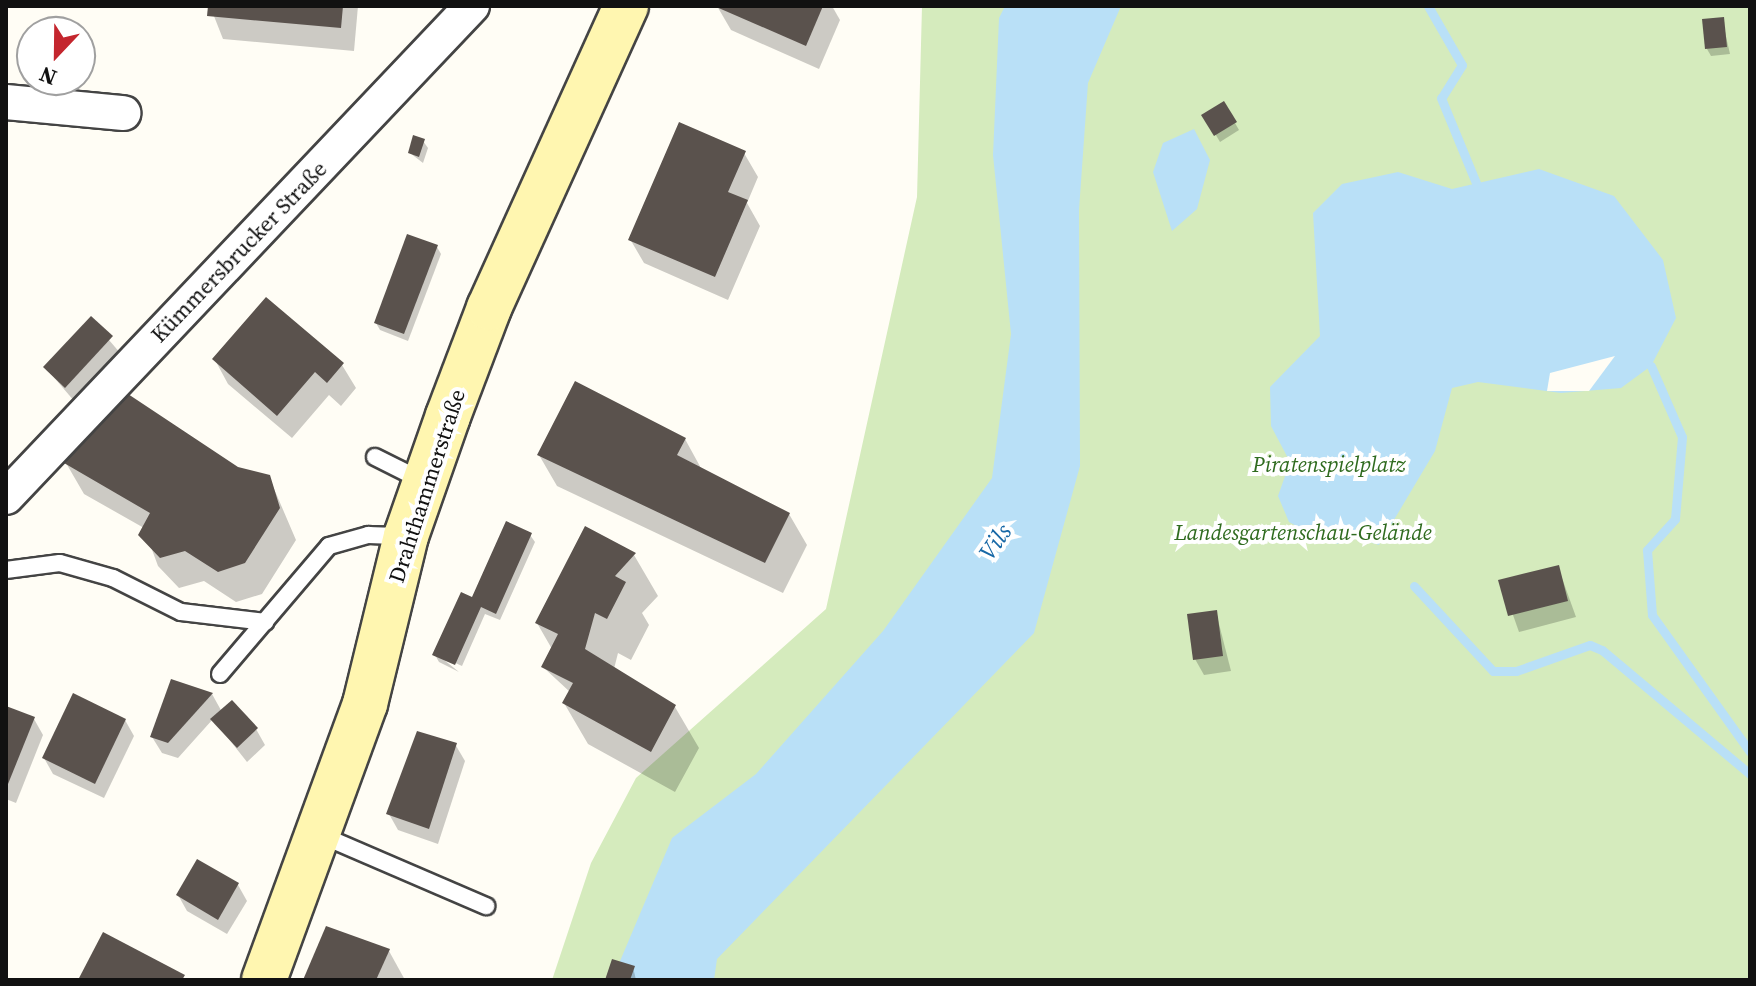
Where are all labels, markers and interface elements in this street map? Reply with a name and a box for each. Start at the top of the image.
north arrow [16,16,96,96]
text: N [35,59,61,93]
street label: Kümmersbrucker Straße [146,156,332,348]
street label: Drahthammerstraße [383,386,471,586]
park label: Piratenspielplatz [1252,452,1406,478]
water label: Vils [973,519,1017,565]
park label: Landesgartenschau-Gelände [1174,520,1432,546]

